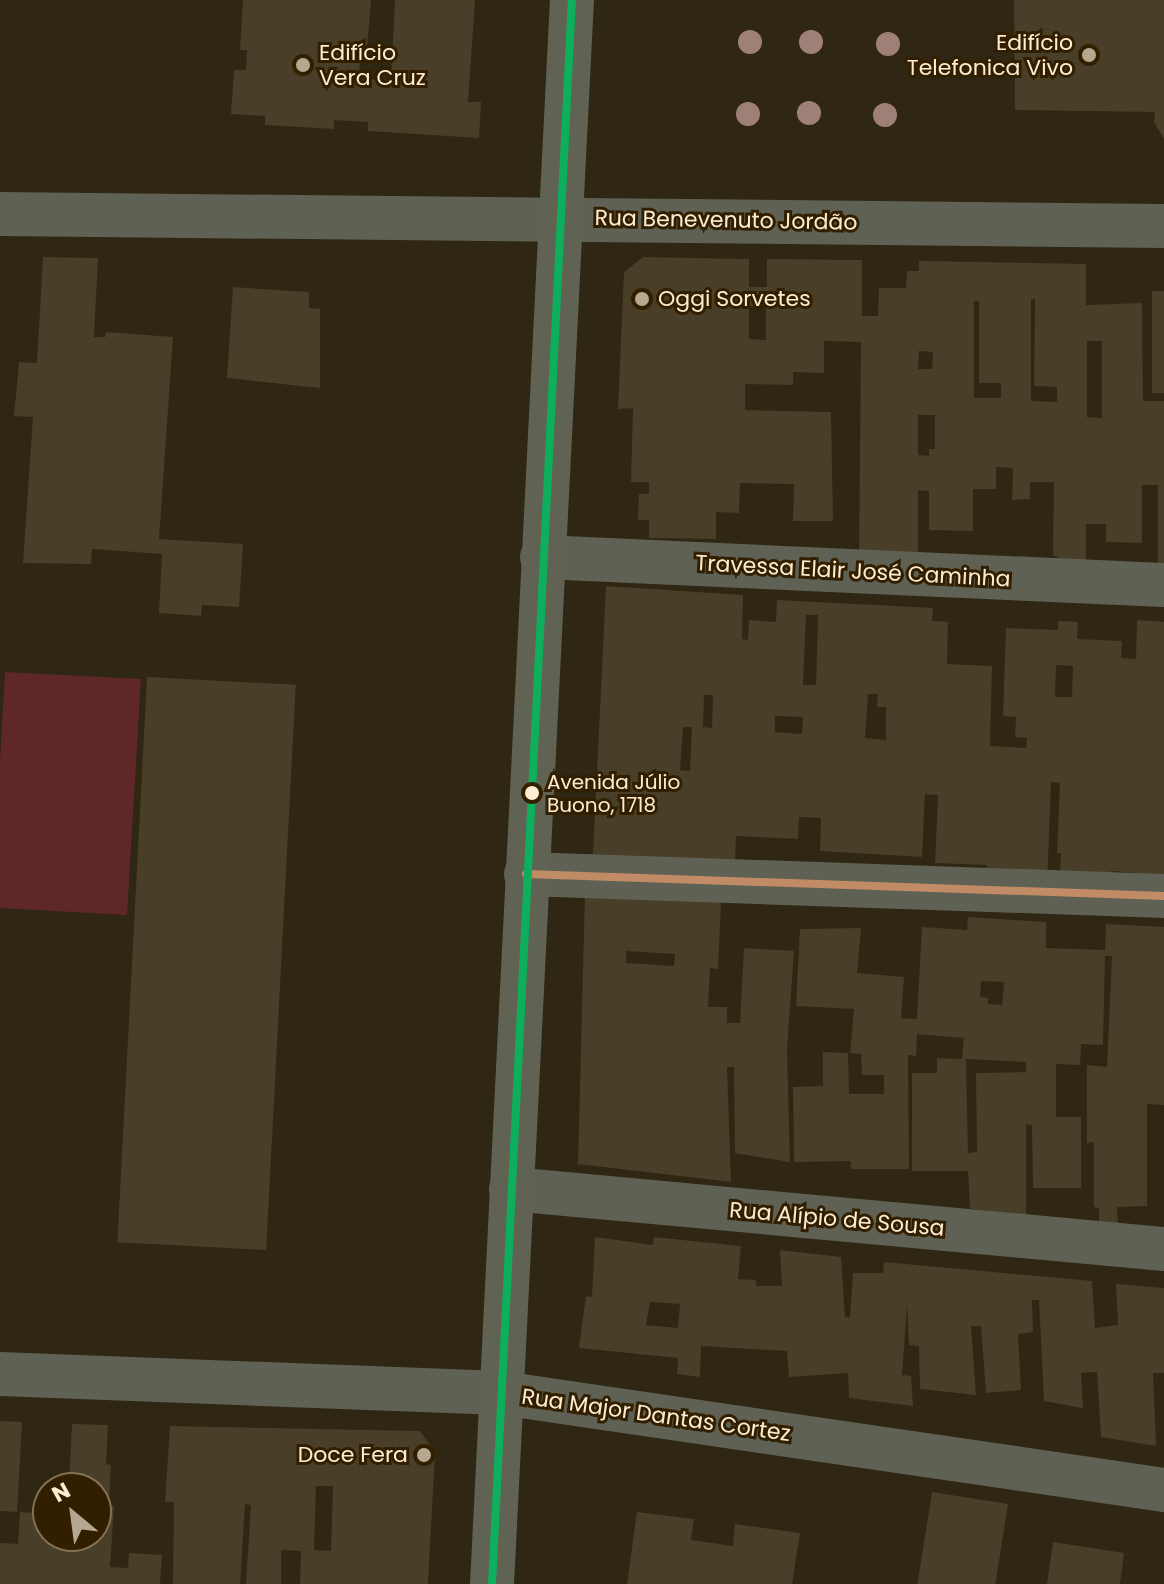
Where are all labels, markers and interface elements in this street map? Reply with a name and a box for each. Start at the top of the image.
place label: Edifício Telefonica Vivo [907,29,1073,80]
place label: Edifício Vera Cruz [319,39,426,90]
marker: Edifício Telefonica Vivo [1080,46,1098,64]
marker: Edifício Vera Cruz [294,56,312,74]
street label: Rua Benevenuto Jordão [594,205,858,235]
place label: Oggi Sorvetes [658,286,811,312]
marker: Oggi Sorvetes [633,290,651,308]
street label: Travessa Elair José Caminha [695,550,1011,592]
place label: Avenida Júlio Buono, 1718 [547,770,680,817]
marker: Avenida Júlio Buono, 1718 [524,785,540,801]
street label: Rua Alípio de Sousa [728,1196,946,1242]
street label: Rua Major Dantas Cortez [520,1383,792,1447]
place label: Doce Fera [298,1442,408,1468]
marker: Doce Fera [415,1446,433,1464]
north arrow [32,1472,112,1552]
text: N [46,1475,76,1510]

